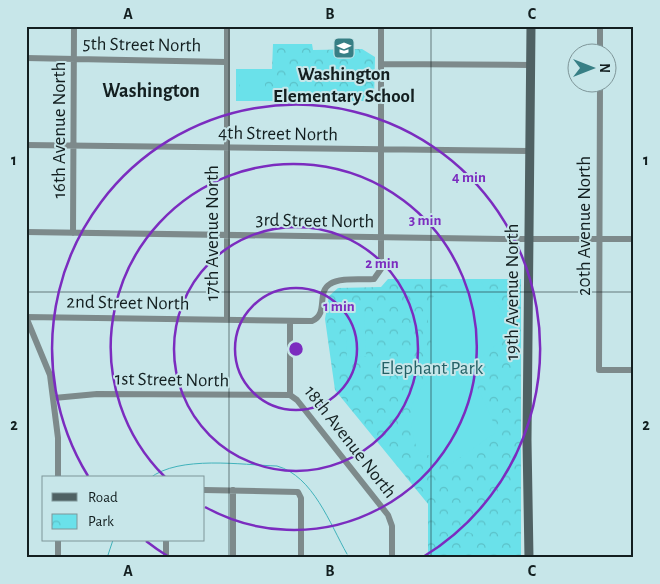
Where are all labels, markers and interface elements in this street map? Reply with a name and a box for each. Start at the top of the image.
text: A [123,6,133,22]
text: B [325,6,335,22]
text: C [528,6,537,22]
street label: 5th Street North [82,34,202,56]
school or university icon: Washington Elementary School [332,36,356,60]
north arrow [568,42,618,92]
street label: 16th Avenue North [50,62,69,198]
text: N [597,63,611,73]
place label: Washington Elementary School [273,65,415,106]
district label: Washington [102,81,200,101]
street label: 4th Street North [218,123,338,145]
text: 1 [11,152,17,168]
text: 1 [643,152,649,168]
street label: 20th Avenue North [575,156,594,296]
street label: 17th Avenue North [203,165,222,301]
text: 4 min [452,170,486,185]
street label: 3rd Street North [256,210,374,232]
text: 3 min [409,213,441,228]
street label: 19th Avenue North [503,224,522,360]
text: 2 min [365,256,399,271]
street label: 2nd Street North [66,292,190,314]
text: 1 min [323,299,355,314]
centre of rings [287,340,305,358]
park label: Elephant Park [381,359,484,378]
street label: 1st Street North [115,370,229,390]
street label: 18th Avenue North [300,382,400,502]
text: 2 [10,417,18,433]
text: 2 [642,417,650,433]
legend [42,476,205,542]
text: Road [88,490,118,505]
text: Park [88,514,114,529]
text: A [123,563,133,579]
text: B [325,563,335,579]
text: C [528,563,537,579]

